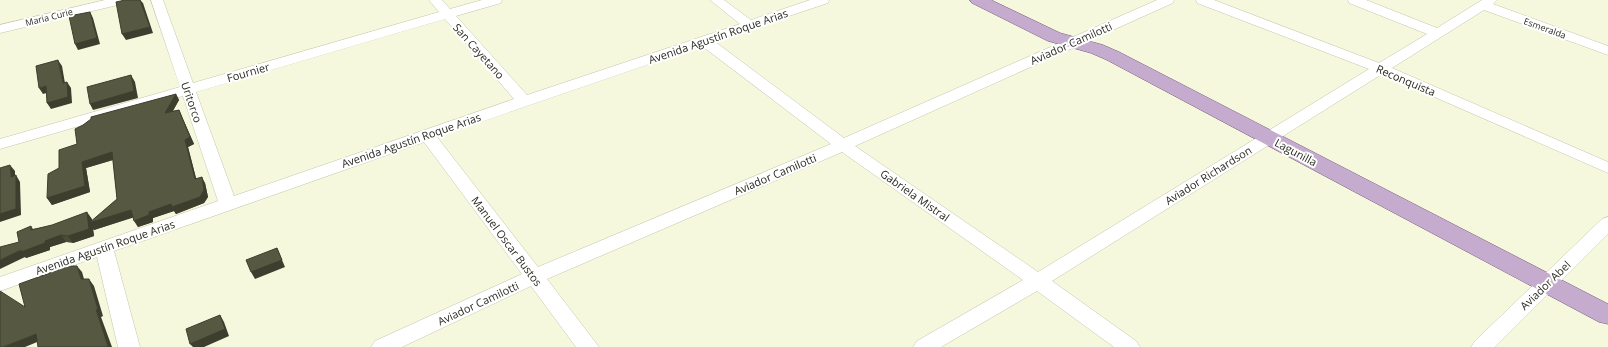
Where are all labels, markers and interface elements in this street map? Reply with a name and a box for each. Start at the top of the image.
street label: Maria Curie [24,5,74,29]
street label: Avenida Agustín Roque Arias [646,5,790,67]
street label: Esmeralda [1522,14,1568,42]
street label: Aviador Camilotti [1028,18,1114,68]
street label: San Cayetano [450,20,508,82]
street label: Fournier [225,59,272,85]
street label: Reconquista [1374,61,1438,99]
street label: Uritorco [178,80,206,125]
street label: Avenida Agustín Roque Arias [339,109,483,171]
street label: Lagunilla [1272,135,1320,169]
street label: Aviador Richardson [1162,142,1254,208]
street label: Aviador Camilotti [732,150,818,198]
street label: Gabriela Mistral [877,166,953,224]
street label: Manuel Oscar Bustos [468,193,546,289]
street label: Avenida Agustín Roque Arias [33,216,177,278]
street label: Aviador Abel [1517,257,1573,313]
street label: Aviador Camilotti [435,278,521,328]

